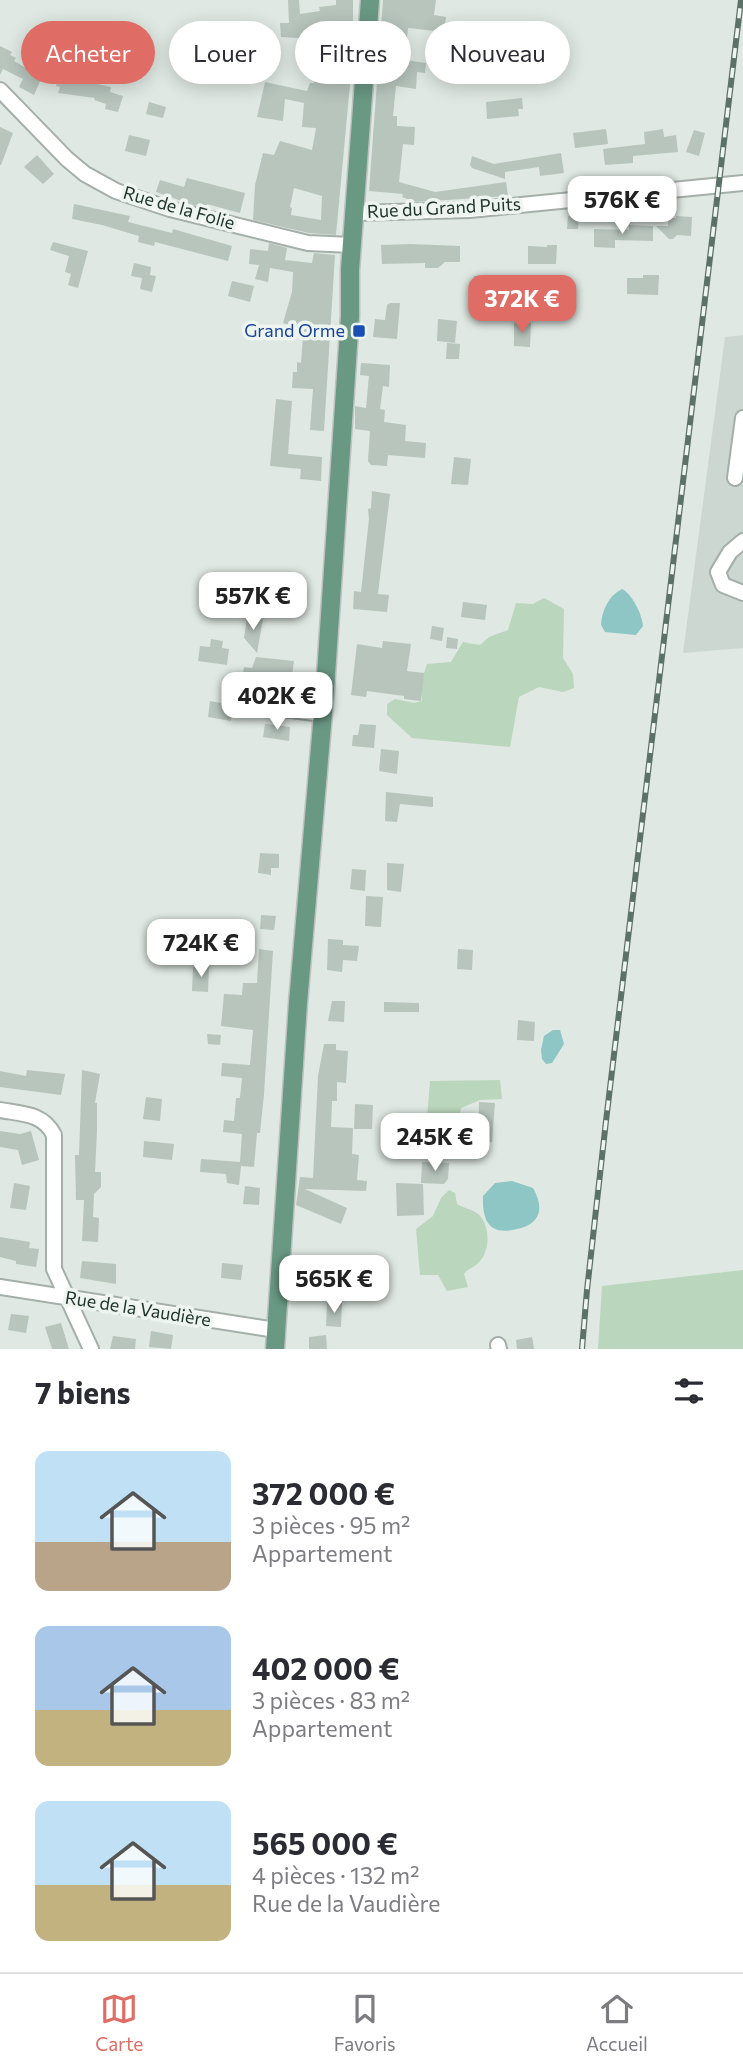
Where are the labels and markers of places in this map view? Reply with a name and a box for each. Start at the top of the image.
pin: 576K € [565,176,679,236]
pin: 372K € [465,276,579,335]
place label: Grand Orme [244,319,345,341]
marker: Grand Orme [351,323,367,339]
pin: 557K € [196,572,310,632]
pin: 402K € [220,672,334,732]
pin: 724K € [144,920,258,979]
pin: 245K € [378,1114,492,1173]
pin: 565K € [277,1256,391,1315]

